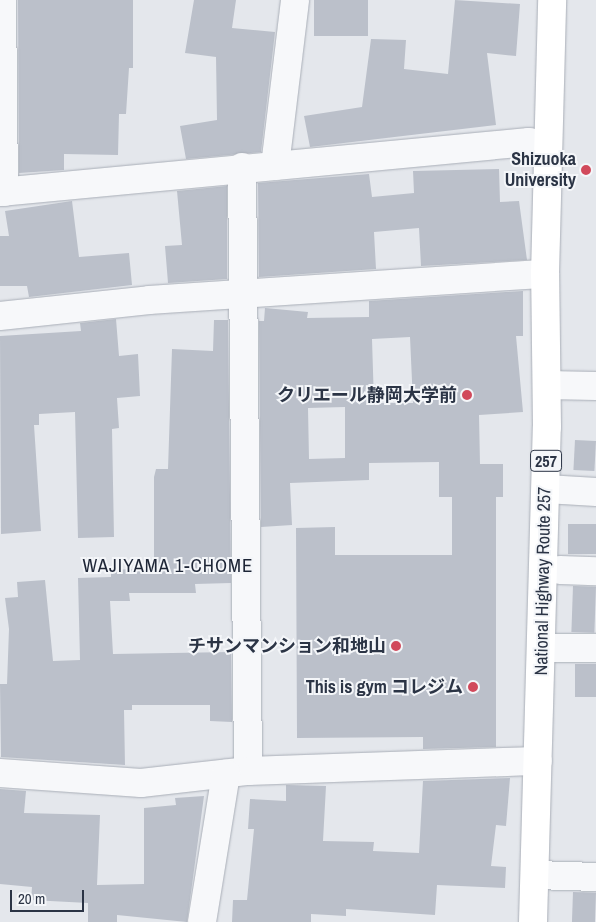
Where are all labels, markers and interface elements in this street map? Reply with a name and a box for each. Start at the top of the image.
place label: Shizuoka University [505,149,576,192]
marker: Shizuoka University [580,164,592,176]
place label: クリエール静岡大学前 [277,384,457,406]
marker: クリエール静岡大学前 [461,389,473,401]
road number: 257 [530,448,562,474]
street label: National Highway Route 257 [531,486,555,676]
district label: WAJIYAMA 1-CHOME [80,555,256,577]
place label: チサンマンション和地山 [188,635,386,657]
marker: チサンマンション和地山 [390,640,402,652]
place label: This is gym コレジム [306,676,463,698]
marker: This is gym コレジム [467,681,479,693]
scale bar [12,880,86,912]
text: 20 m [18,888,45,909]

